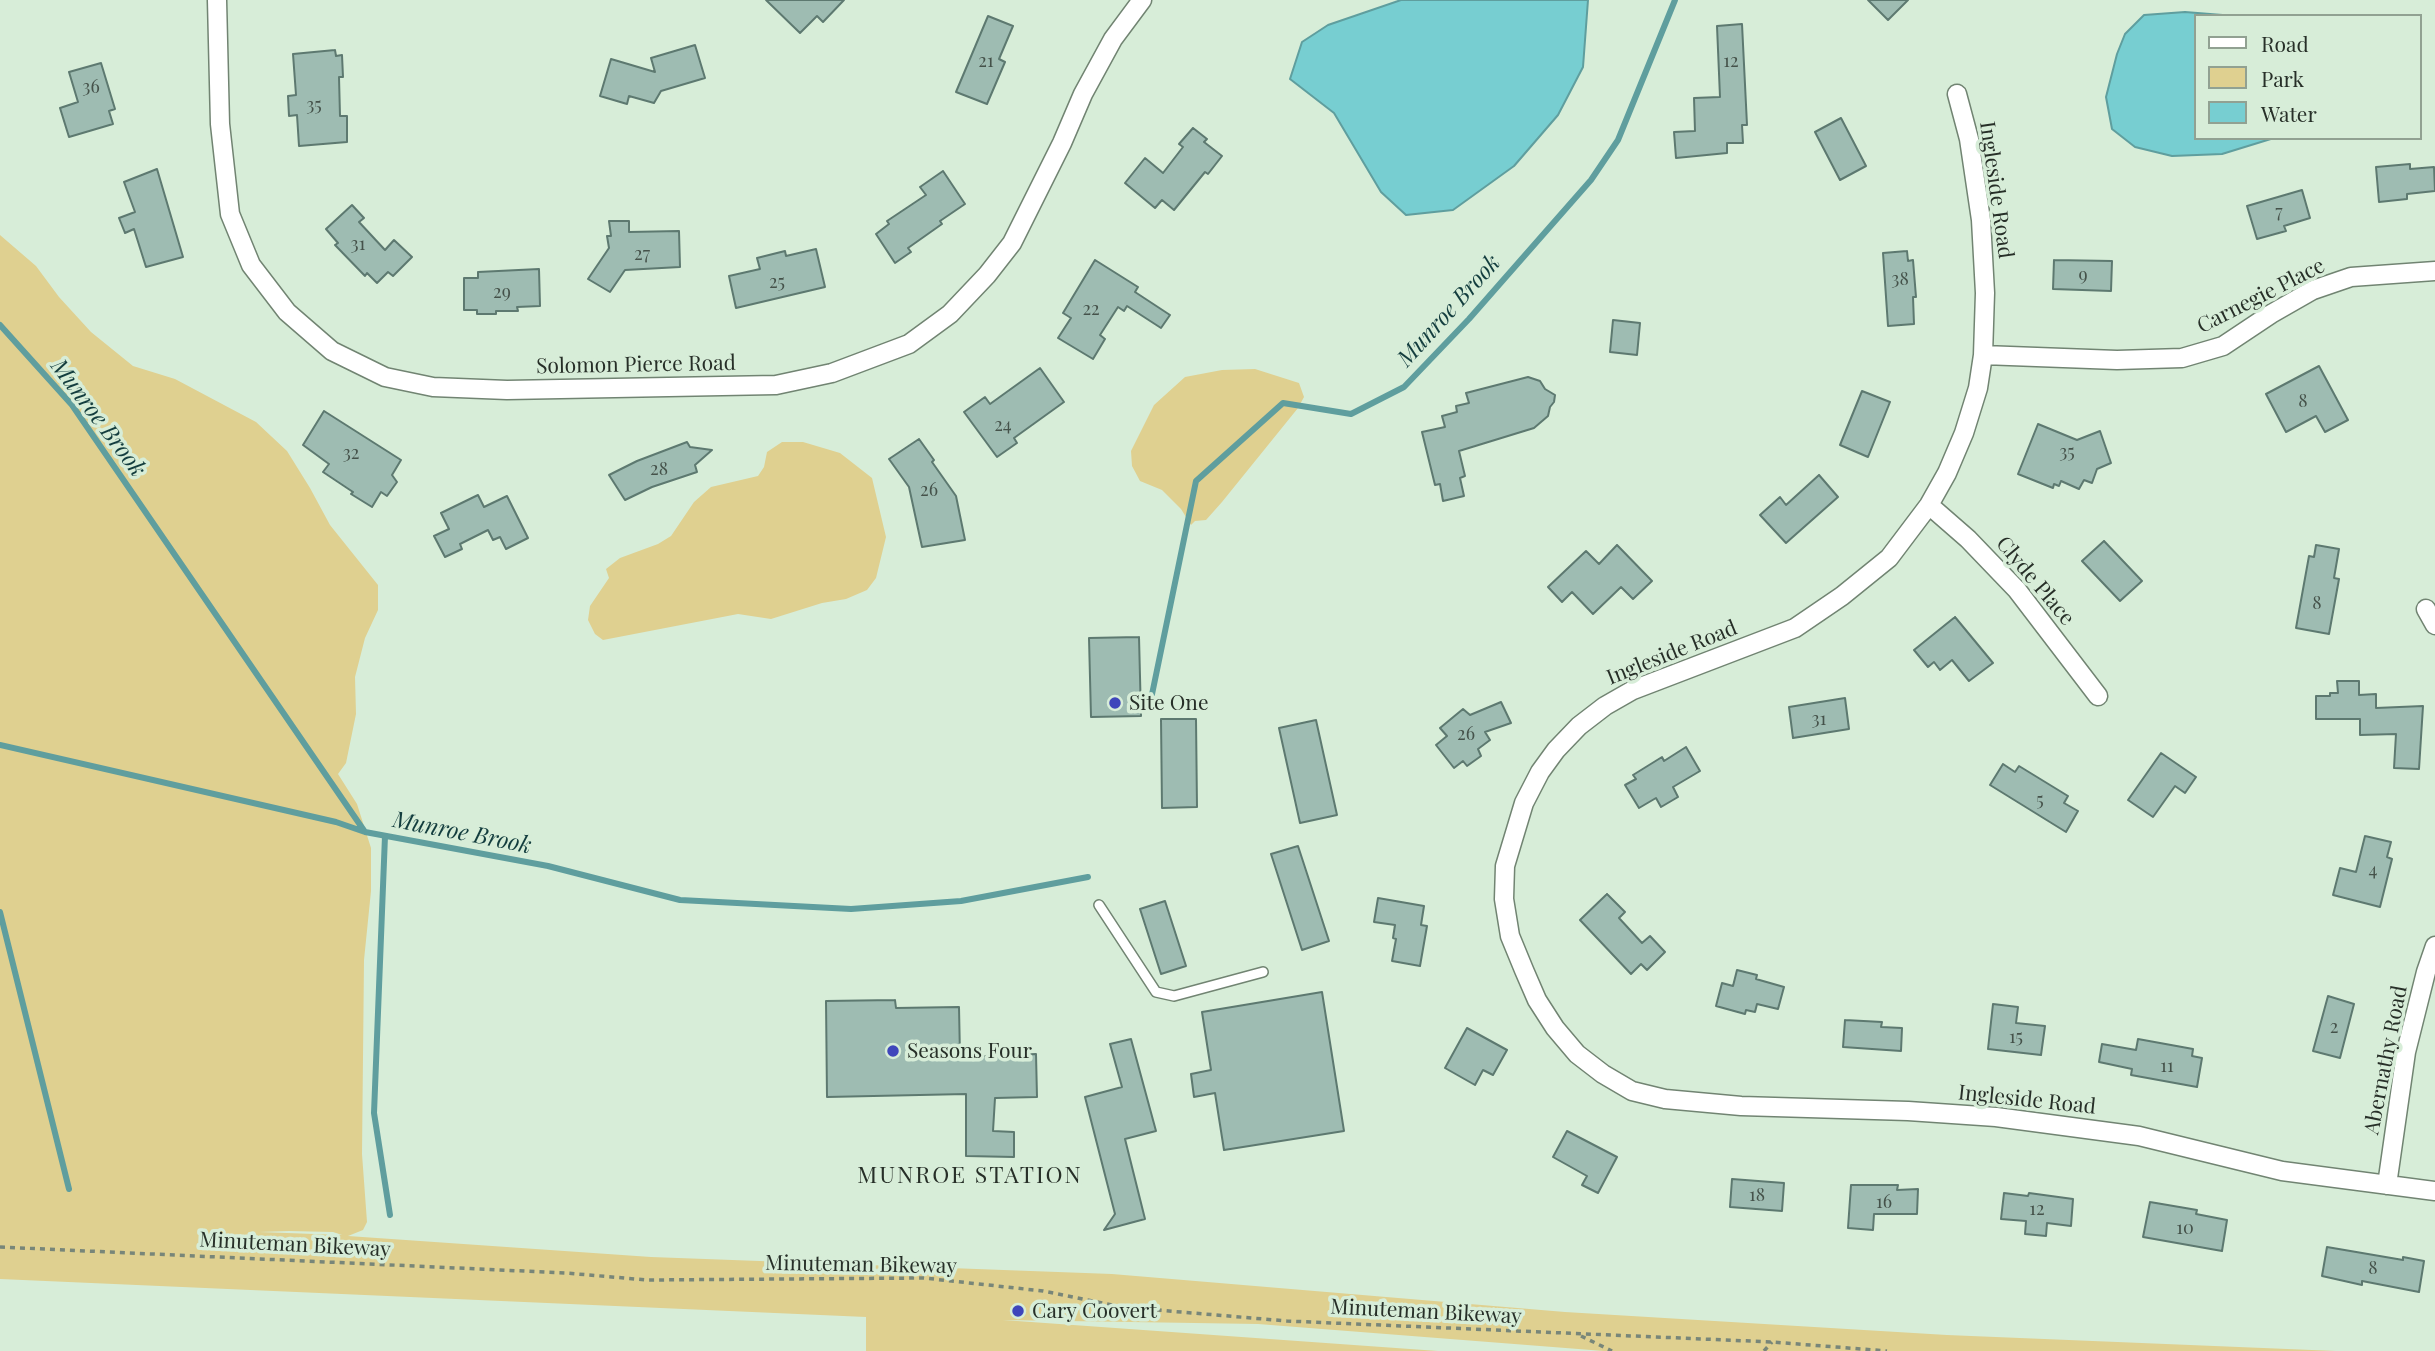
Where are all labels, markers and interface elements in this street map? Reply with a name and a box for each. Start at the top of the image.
legend [2194,14,2421,140]
text: Road [2261,29,2309,57]
house number: 21 [978,50,994,72]
house number: 12 [1723,50,1739,72]
text: Park [2261,64,2304,92]
house number: 36 [82,76,100,98]
house number: 35 [306,94,322,116]
text: Water [2261,99,2317,127]
street label: Ingleside Road [1974,120,2018,260]
house number: 7 [2275,201,2283,223]
house number: 31 [351,233,365,255]
house number: 27 [634,243,650,265]
water label: Munroe Brook [1392,250,1506,372]
street label: Carnegie Place [2193,253,2329,339]
house number: 9 [2078,264,2088,286]
house number: 38 [1891,268,1909,290]
house number: 25 [769,271,785,293]
house number: 29 [493,281,511,303]
house number: 22 [1082,298,1100,320]
street label: Solomon Pierce Road [536,351,736,379]
water label: Munroe Brook [45,354,151,482]
house number: 8 [2298,390,2308,412]
house number: 24 [994,414,1012,436]
house number: 35 [2059,441,2075,463]
house number: 32 [343,442,359,464]
house number: 28 [650,458,668,480]
house number: 26 [920,479,938,501]
street label: Clyde Place [1991,531,2079,631]
house number: 8 [2312,592,2322,614]
street label: Ingleside Road [1603,615,1741,691]
place label: Site One [1129,690,1209,716]
marker: Site One [1107,695,1123,711]
house number: 31 [1812,708,1826,730]
house number: 26 [1457,723,1475,745]
house number: 5 [2036,789,2044,811]
water label: Munroe Brook [390,806,534,860]
house number: 4 [2369,859,2377,881]
street label: Abernathy Road [2359,983,2413,1137]
house number: 2 [2330,1016,2338,1038]
house number: 15 [2009,1026,2023,1048]
place label: Seasons Four [907,1038,1032,1064]
marker: Seasons Four [885,1043,901,1059]
house number: 11 [2160,1055,2174,1077]
street label: Ingleside Road [1957,1080,2097,1120]
district label: MUNROE STATION [859,1162,1081,1190]
house number: 18 [1749,1184,1765,1206]
house number: 16 [1876,1191,1892,1213]
house number: 12 [2029,1198,2045,1220]
house number: 10 [2176,1217,2194,1239]
street label: Minuteman Bikeway [199,1227,391,1263]
street label: Minuteman Bikeway [765,1251,957,1279]
house number: 8 [2368,1257,2378,1279]
street label: Minuteman Bikeway [1330,1294,1522,1330]
place label: Cary Coovert [1032,1298,1157,1324]
marker: Cary Coovert [1010,1303,1026,1319]

